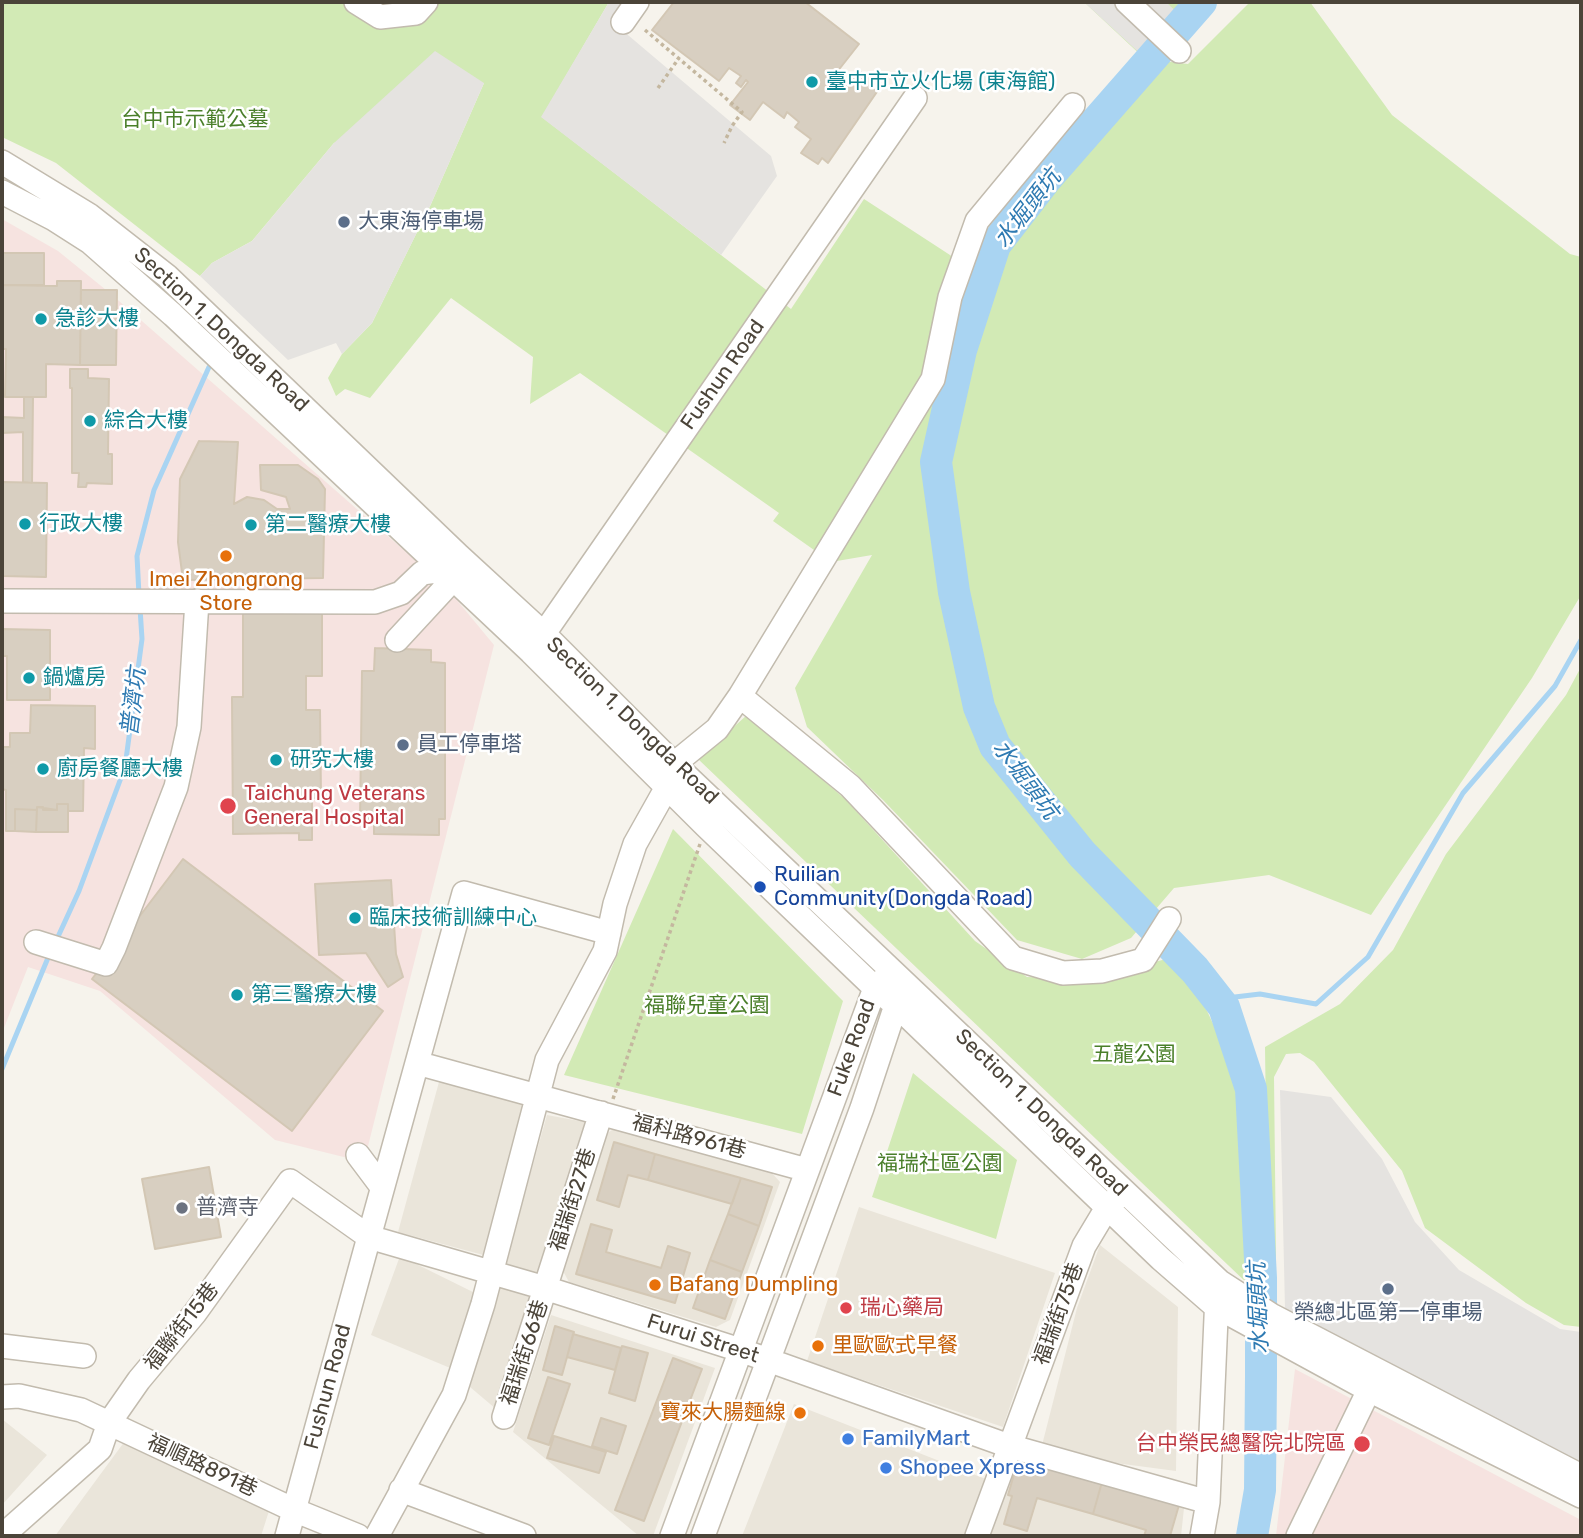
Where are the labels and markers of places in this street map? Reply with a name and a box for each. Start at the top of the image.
place label: 臺中市立火化場 (東海館) [826,69,1055,95]
marker: 臺中市立火化場 (東海館) [804,74,820,90]
place label: 大東海停車場 [358,209,484,235]
marker: 大東海停車場 [336,214,352,230]
place label: 急診大樓 [55,306,139,332]
marker: 急診大樓 [33,311,49,327]
place label: 綜合大樓 [104,408,188,434]
marker: 綜合大樓 [82,413,98,429]
place label: 行政大樓 [39,511,123,537]
place label: 第二醫療大樓 [265,512,391,538]
marker: 行政大樓 [17,516,33,532]
marker: 第二醫療大樓 [243,517,259,533]
marker: Imei Zhongrong Store [218,548,234,564]
place label: Imei Zhongrong Store [149,567,303,617]
place label: 鍋爐房 [43,665,106,691]
marker: 鍋爐房 [21,670,37,686]
place label: 員工停車塔 [417,732,522,758]
marker: 員工停車塔 [395,737,411,753]
place label: 研究大樓 [290,747,374,773]
marker: 研究大樓 [268,752,284,768]
place label: 廚房餐廳大樓 [57,756,183,782]
marker: 廚房餐廳大樓 [35,761,51,777]
place label: Taichung Veterans General Hospital [244,781,425,831]
marker: Taichung Veterans General Hospital [218,796,238,816]
place label: Ruilian Community(Dongda Road) [774,862,1033,912]
marker: Ruilian Community(Dongda Road) [752,879,768,895]
place label: 臨床技術訓練中心 [369,905,537,931]
marker: 臨床技術訓練中心 [347,910,363,926]
place label: 第三醫療大樓 [251,982,377,1008]
marker: 第三醫療大樓 [229,987,245,1003]
place label: 普濟寺 [196,1195,259,1221]
marker: 普濟寺 [174,1200,190,1216]
place label: Bafang Dumpling [669,1272,838,1298]
marker: Bafang Dumpling [647,1277,663,1293]
marker: 榮總北區第一停車場 [1380,1281,1396,1297]
place label: 瑞心藥局 [860,1295,944,1321]
marker: 瑞心藥局 [838,1300,854,1316]
place label: 榮總北區第一停車場 [1294,1300,1482,1326]
place label: 里歐歐式早餐 [832,1333,958,1359]
marker: 里歐歐式早餐 [810,1338,826,1354]
place label: 寶來大腸麵線 [660,1400,786,1426]
marker: 寶來大腸麵線 [792,1405,808,1421]
place label: FamilyMart [862,1426,970,1452]
marker: FamilyMart [840,1431,856,1447]
place label: 台中榮民總醫院北院區 [1136,1431,1346,1457]
marker: 台中榮民總醫院北院區 [1352,1434,1372,1454]
place label: Shopee Xpress [900,1455,1046,1481]
marker: Shopee Xpress [878,1460,894,1476]

